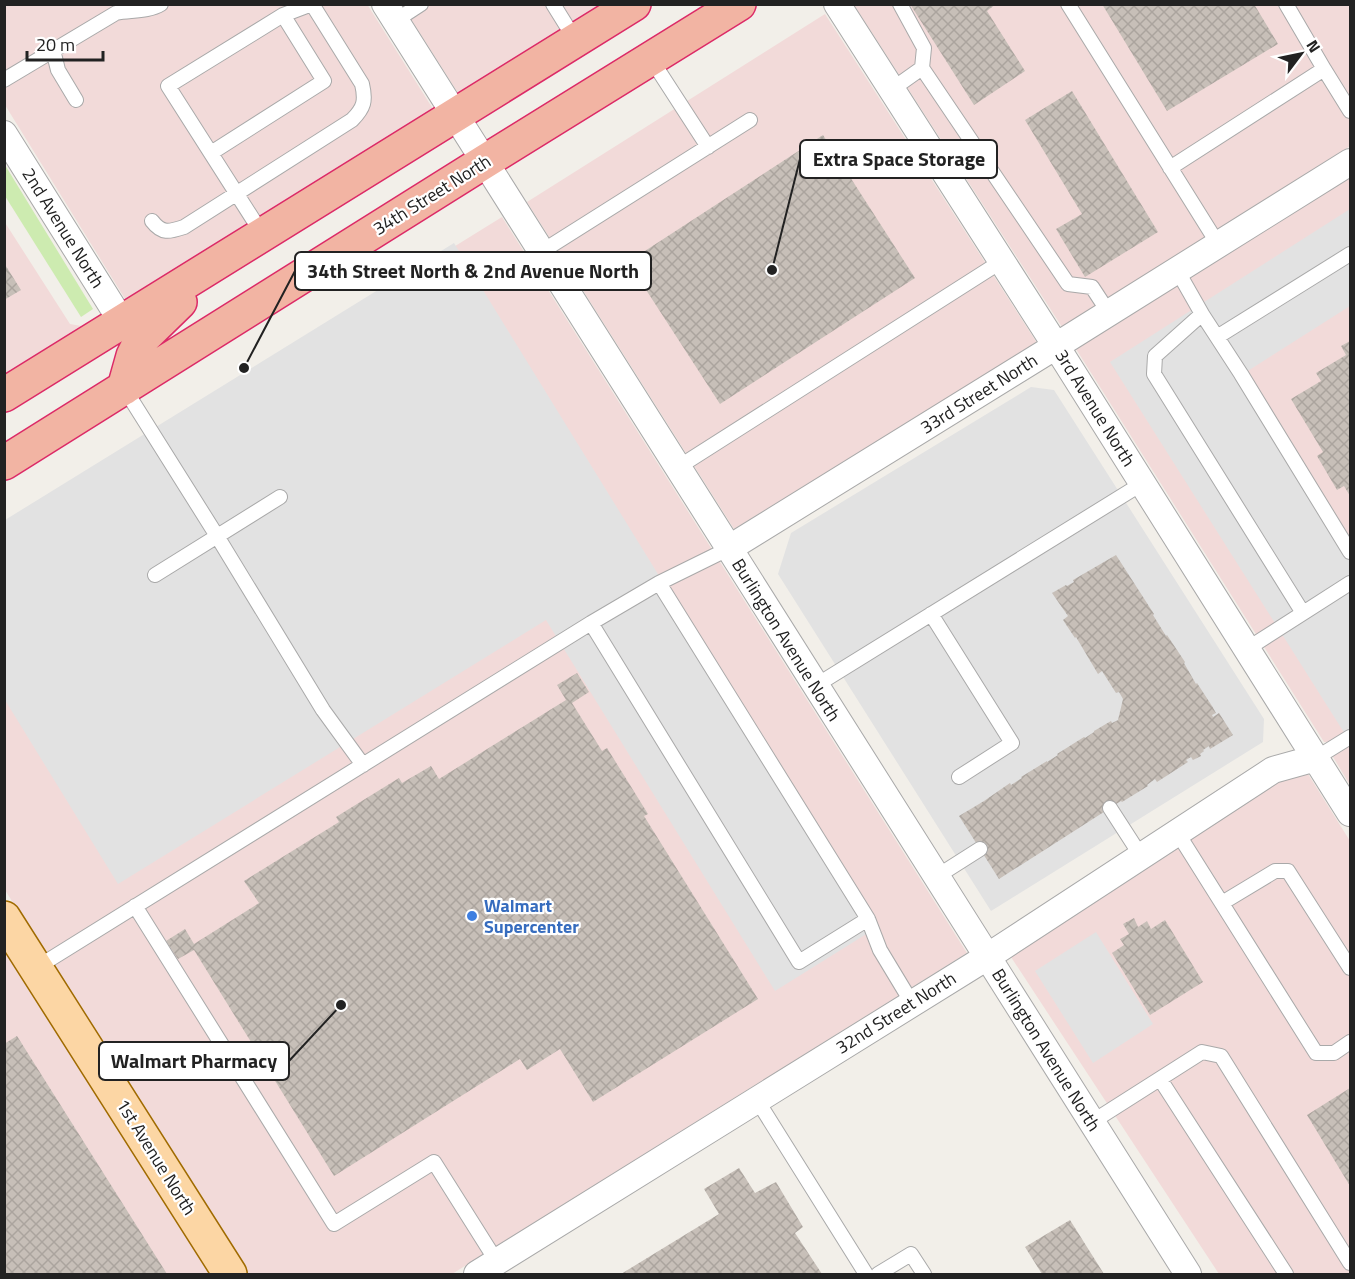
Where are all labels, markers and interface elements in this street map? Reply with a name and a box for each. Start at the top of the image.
scale bar [27,24,104,62]
north arrow [1271,24,1331,84]
text: 20 m [36,31,75,58]
text: N [1301,35,1327,57]
callout: Extra Space Storage [800,140,997,178]
text: Extra Space Storage [813,143,985,174]
street label: 34th Street North [368,148,496,242]
street label: 2nd Avenue North [16,162,111,293]
callout: 34th Street North & 2nd Avenue North [295,252,651,290]
text: 34th Street North & 2nd Avenue North [307,255,639,286]
street label: 3rd Avenue North [1049,344,1142,472]
street label: 33rd Street North [915,347,1043,440]
street label: Burlington Avenue North [725,553,848,726]
place label: Walmart Supercenter [484,892,579,940]
marker: Walmart Supercenter [465,909,479,923]
street label: Burlington Avenue North [985,963,1108,1136]
street label: 32nd Street North [830,965,961,1060]
callout: Walmart Pharmacy [99,1042,289,1080]
text: Walmart Pharmacy [111,1045,277,1076]
street label: 1st Avenue North [110,1093,203,1220]

